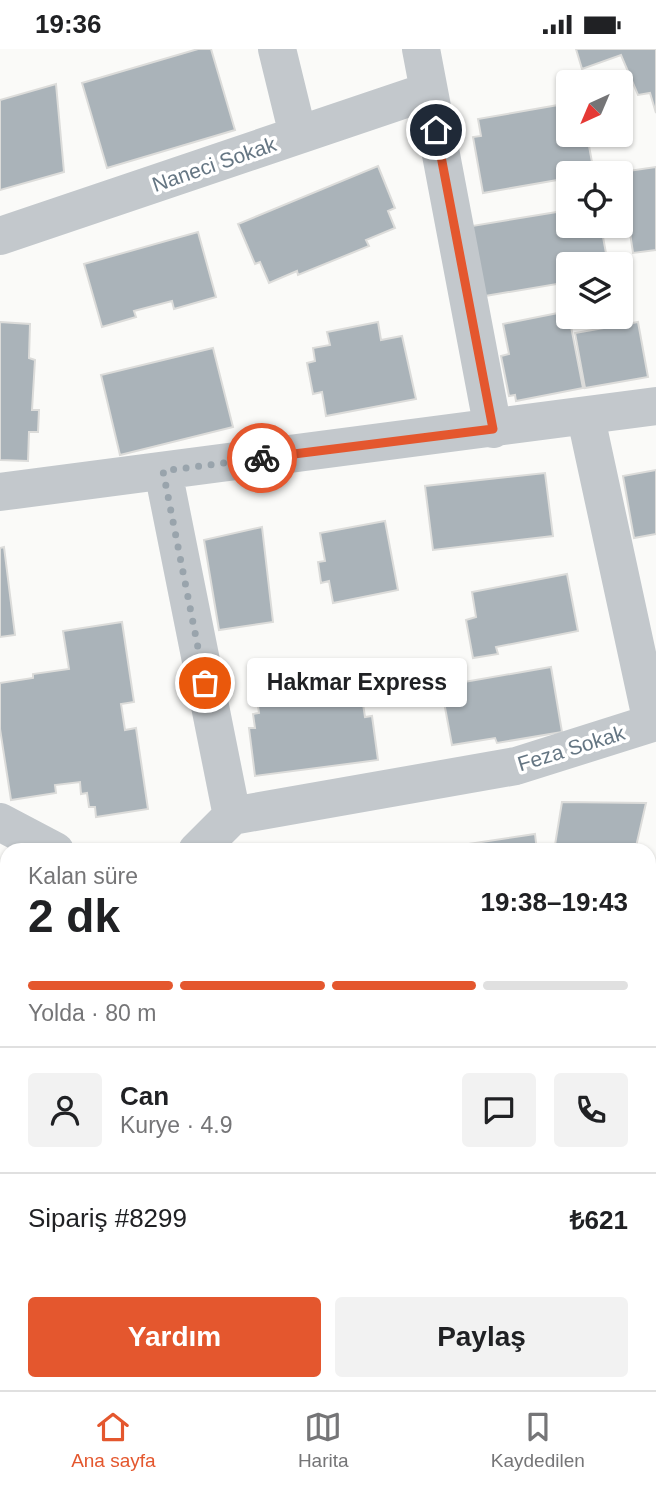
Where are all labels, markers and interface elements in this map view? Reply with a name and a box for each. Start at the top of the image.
text: 19:36 [35,9,102,39]
north arrow [556,70,634,147]
map controls [556,70,633,329]
pin [406,100,466,160]
icon: home [417,111,455,149]
street label: Naneci Sokak [149,132,279,196]
button: locate [556,161,633,238]
button: layers [556,252,633,329]
courier [227,423,297,493]
icon: bike [243,439,281,477]
pin [175,653,235,713]
callout: Hakmar Express [247,659,467,707]
icon: bag [186,664,224,702]
text: Hakmar Express [267,669,447,695]
street label: Feza Sokak [515,721,628,775]
text: Kalan süre [28,863,138,889]
text: 19:38–19:43 [481,887,628,917]
text: 2 dk [28,890,120,942]
text: Yolda · 80 m [28,1000,156,1026]
button: person [28,1073,102,1147]
button: chat [462,1073,536,1147]
button: phone [554,1073,628,1147]
text: Can [120,1081,169,1111]
text: Kurye · 4.9 [120,1112,233,1138]
text: Sipariş #8299 [28,1203,187,1233]
text: ₺621 [570,1205,628,1235]
button: Yardım [28,1297,321,1377]
button: Paylaş [335,1297,628,1377]
tab: Ana sayfa [71,1408,156,1472]
tab: Harita [298,1408,349,1472]
tab: Kaydedilen [491,1408,585,1472]

